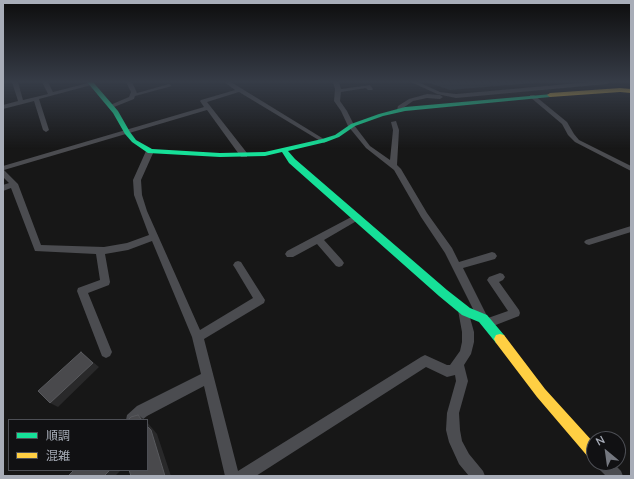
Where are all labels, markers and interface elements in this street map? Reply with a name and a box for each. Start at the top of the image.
legend [8,419,148,471]
text: 順調 [46,428,70,444]
north arrow [586,431,626,471]
text: N [593,432,608,450]
text: 混雑 [46,448,70,464]

